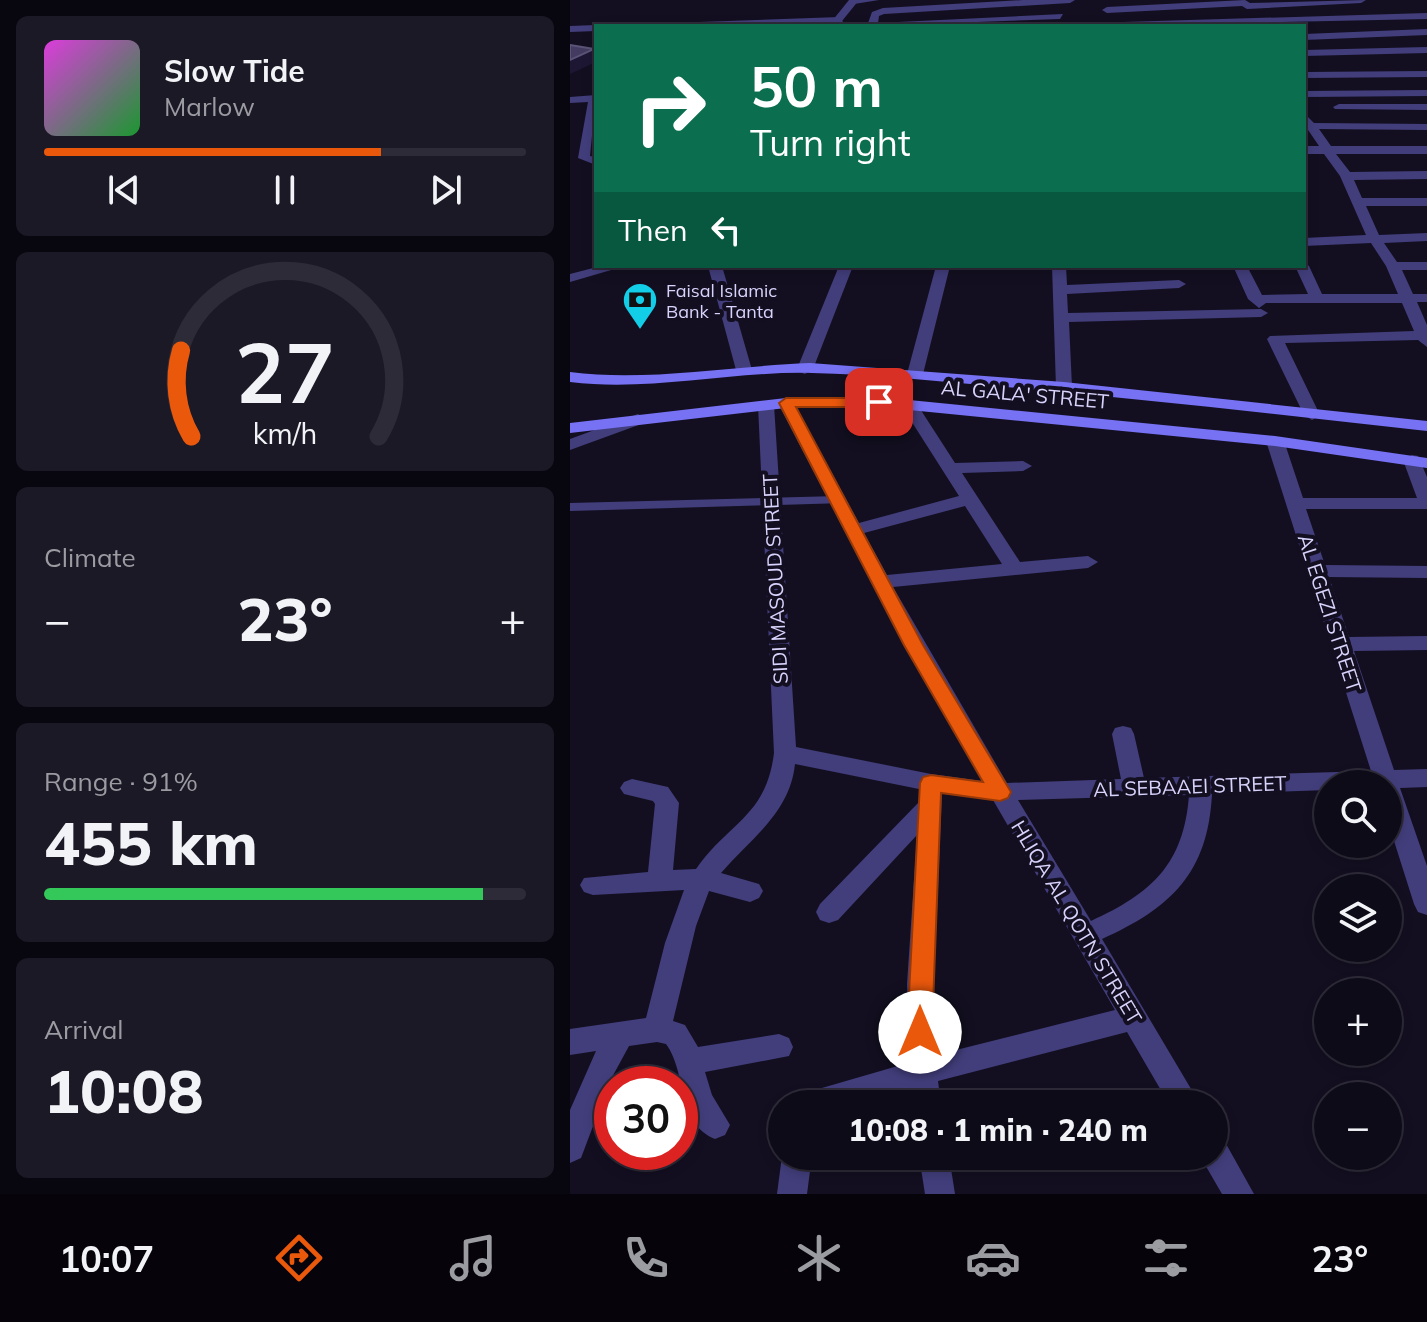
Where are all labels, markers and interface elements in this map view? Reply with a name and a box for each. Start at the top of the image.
text: 50 m [750,51,883,121]
text: Slow Tide [164,52,305,90]
icon: right [618,56,722,160]
text: Marlow [164,90,255,123]
text: Turn right [750,120,911,165]
icon: previous [102,168,146,212]
icon: pause [263,168,307,212]
icon: next [424,168,468,212]
icon: left [704,208,748,252]
text: Then [618,211,688,249]
place label: Faisal Islamic Bank - Tanta [666,279,777,323]
bank icon: Faisal Islamic Bank - Tanta [621,281,659,331]
text: 27 [235,319,335,424]
pin [845,368,913,436]
street label: AL GALA' STREET [940,374,1110,414]
icon: arrive [857,380,901,424]
text: km/h [253,416,317,452]
street label: SIDI MASOUD STREET [757,473,793,685]
street label: AL EGEZI STREET [1293,531,1367,695]
text: Climate [44,541,136,574]
text: 23° [237,581,333,656]
text: − [44,592,70,647]
text: + [500,592,526,647]
text: Range · 91% [44,765,198,798]
street label: AL SEBAAEI STREET [1093,770,1287,802]
map controls [1314,770,1402,1170]
button: search [1314,770,1402,858]
text: 455 km [44,805,258,880]
street label: HLIQA AL QOTN STREET [1006,816,1148,1028]
button: layers [1314,874,1402,962]
button: + [1314,978,1402,1066]
position arrow [878,990,962,1074]
text: Arrival [44,1013,124,1046]
text: 10:08 [44,1053,204,1128]
speed limit sign: 30 [594,1066,698,1170]
button: − [1314,1082,1402,1170]
text: 10:08 · 1 min · 240 m [848,1111,1148,1149]
icon: directions [271,1230,327,1286]
icon: music [445,1230,501,1286]
icon: phone [618,1230,674,1286]
icon: climate [791,1230,847,1286]
icon: car [965,1230,1021,1286]
icon: filters [1138,1230,1194,1286]
text: 10:07 [59,1236,154,1281]
text: 23° [1311,1236,1368,1281]

